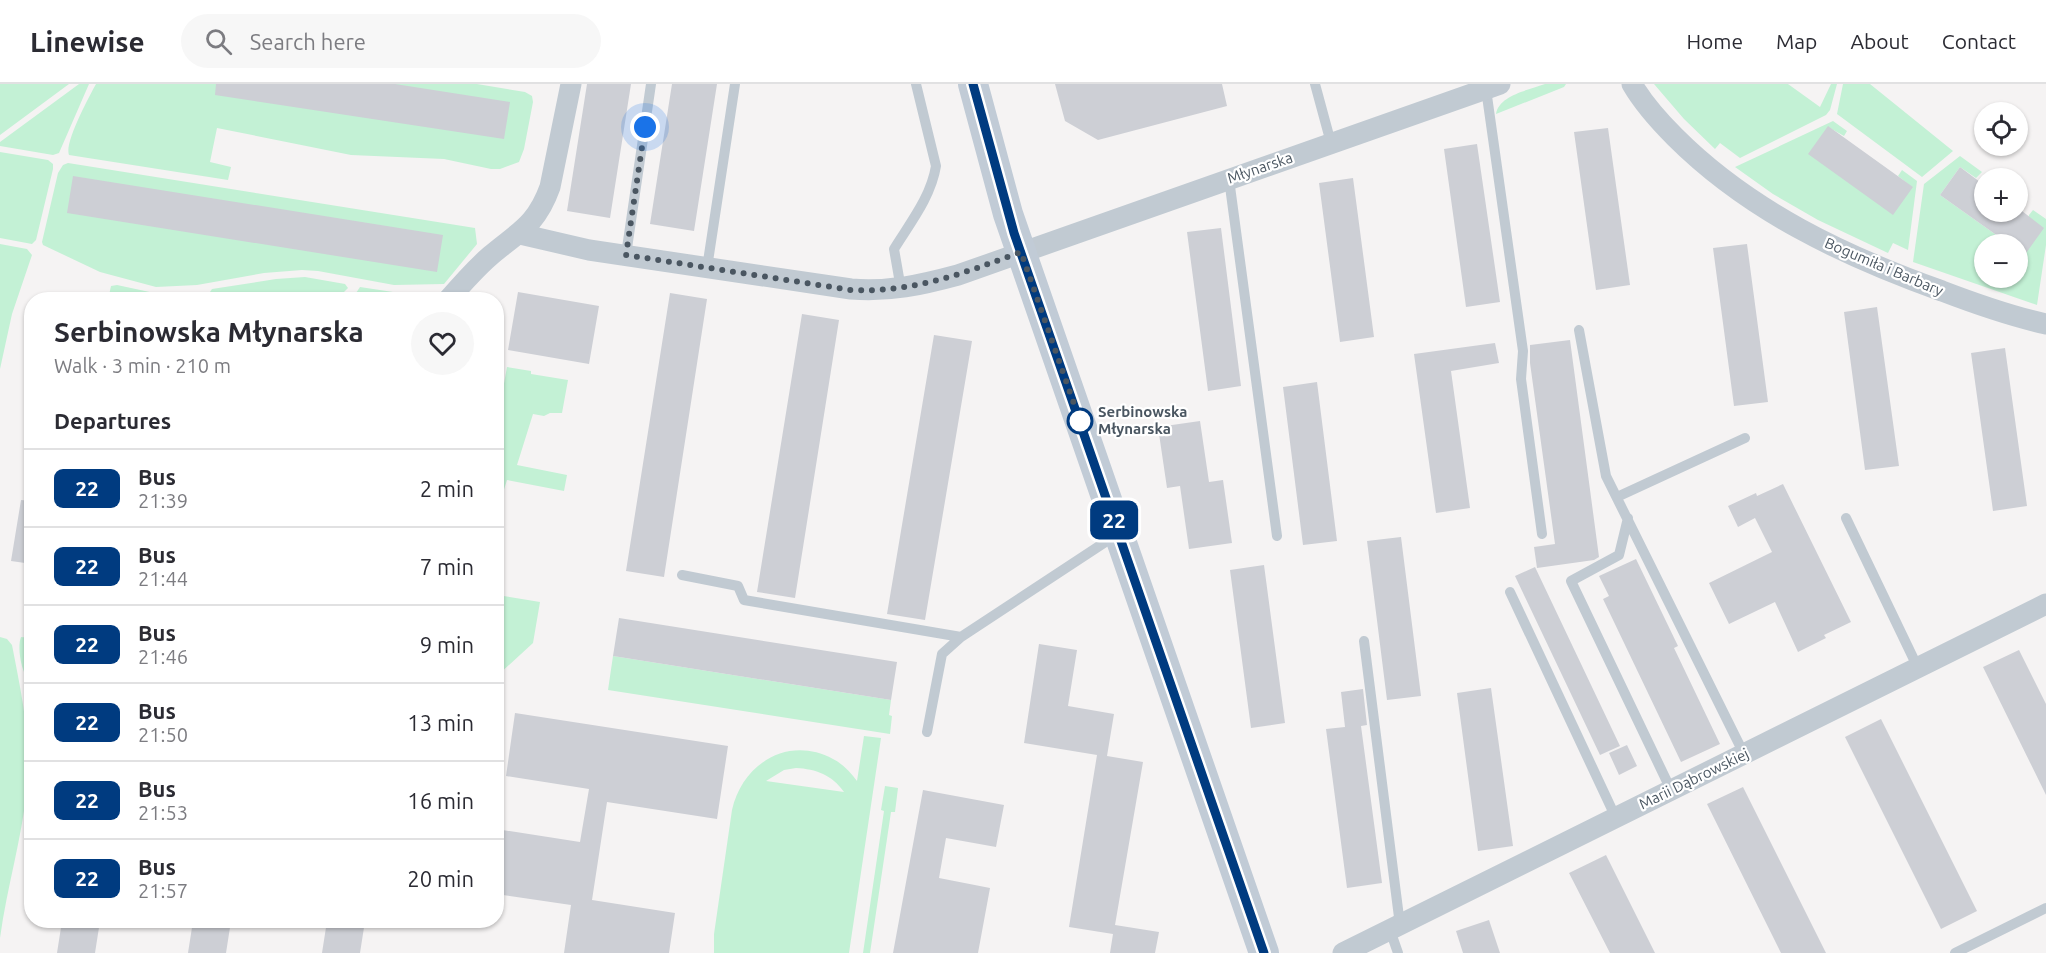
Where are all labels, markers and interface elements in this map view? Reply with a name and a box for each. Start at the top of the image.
search box [181,14,601,68]
icon: search [202,25,235,58]
text: Linewise [30,26,145,57]
text: Search here [250,29,366,54]
text: Home [1686,29,1743,53]
text: Map [1776,29,1817,53]
text: About [1850,29,1909,53]
text: Contact [1942,29,2016,53]
map controls [1974,102,2028,288]
button: locate [1974,102,2028,156]
your location [630,112,660,142]
street label: Młynarska [1225,148,1295,187]
button: + [1974,168,2028,222]
street label: Bogumiła i Barbary [1822,234,1946,299]
button: − [1974,234,2028,288]
button: heart [411,312,474,375]
text: Serbinowska Młynarska [54,316,364,347]
text: Walk · 3 min · 210 m [54,354,231,377]
place label: Serbinowska Młynarska [1098,403,1187,437]
text: Departures [54,408,171,433]
marker: Serbinowska Młynarska [1067,408,1093,434]
text: Bus [138,464,176,489]
text: 22 [75,476,99,500]
text: 2 min [420,476,474,501]
text: 21:39 [138,489,188,512]
line badge: 22 [1087,500,1141,540]
text: 22 [1102,508,1126,532]
text: Bus [138,542,176,567]
text: 22 [75,554,99,578]
text: 7 min [420,554,474,579]
text: 21:44 [138,567,188,590]
text: Bus [138,620,176,645]
text: 22 [75,632,99,656]
text: 9 min [420,632,474,657]
text: 21:46 [138,645,188,668]
text: Bus [138,698,176,723]
text: 22 [75,710,99,734]
text: 13 min [407,710,474,735]
text: 21:50 [138,723,188,746]
street label: Marii Dąbrowskiej [1636,745,1751,812]
text: Bus [138,776,176,801]
text: 22 [75,788,99,812]
text: 16 min [407,788,474,813]
text: 21:53 [138,801,188,824]
text: Bus [138,854,176,879]
text: 22 [75,866,99,890]
text: 20 min [407,866,474,891]
text: 21:57 [138,879,188,902]

